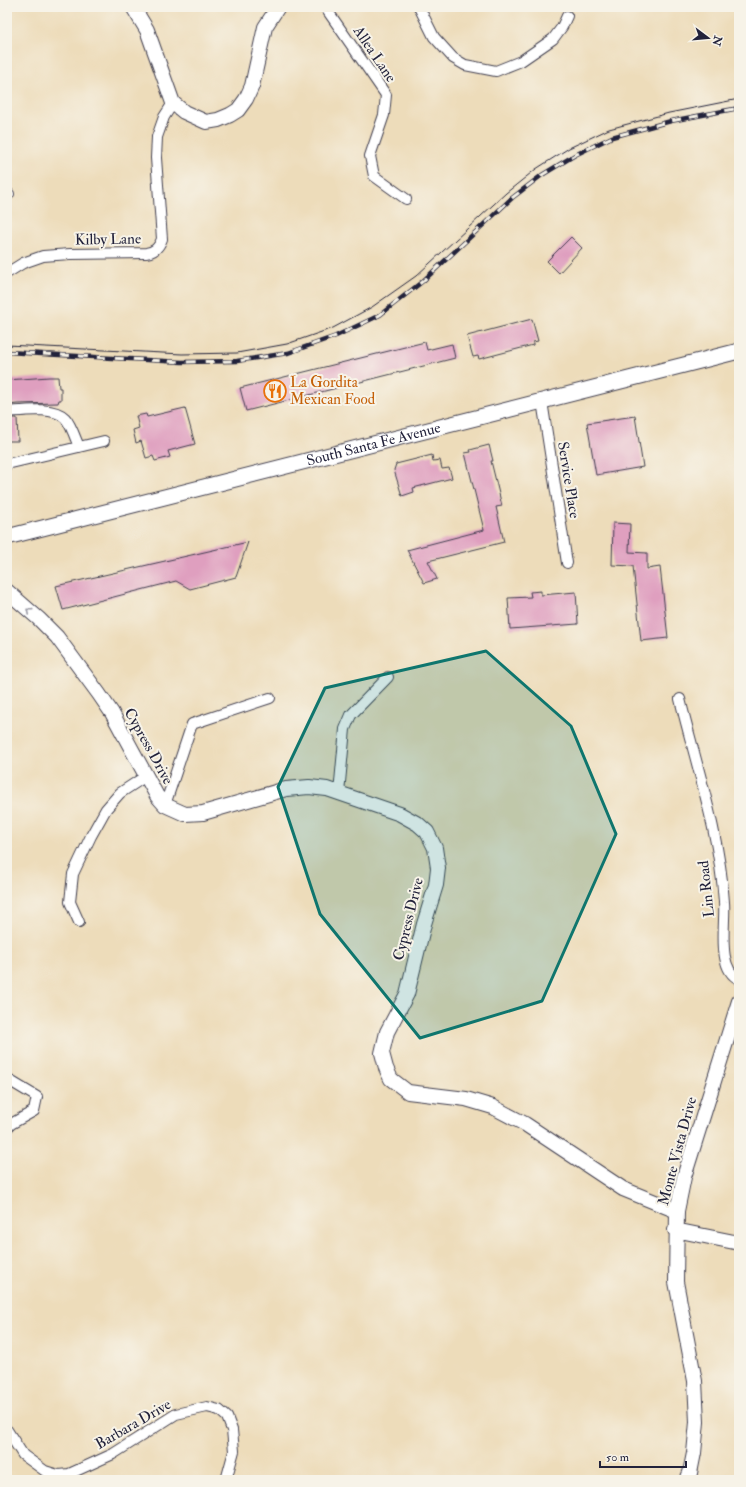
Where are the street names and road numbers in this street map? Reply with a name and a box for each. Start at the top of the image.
street label: Allea Lane [348,22,400,86]
street label: Kilby Lane [75,229,141,250]
street label: South Santa Fe Avenue [304,418,442,471]
street label: Service Place [553,440,584,520]
street label: Cypress Drive [119,705,177,788]
street label: Lin Road [694,859,719,918]
street label: Cypress Drive [389,876,429,963]
street label: Monte Vista Drive [654,1095,701,1207]
street label: Barbara Drive [92,1395,175,1454]

